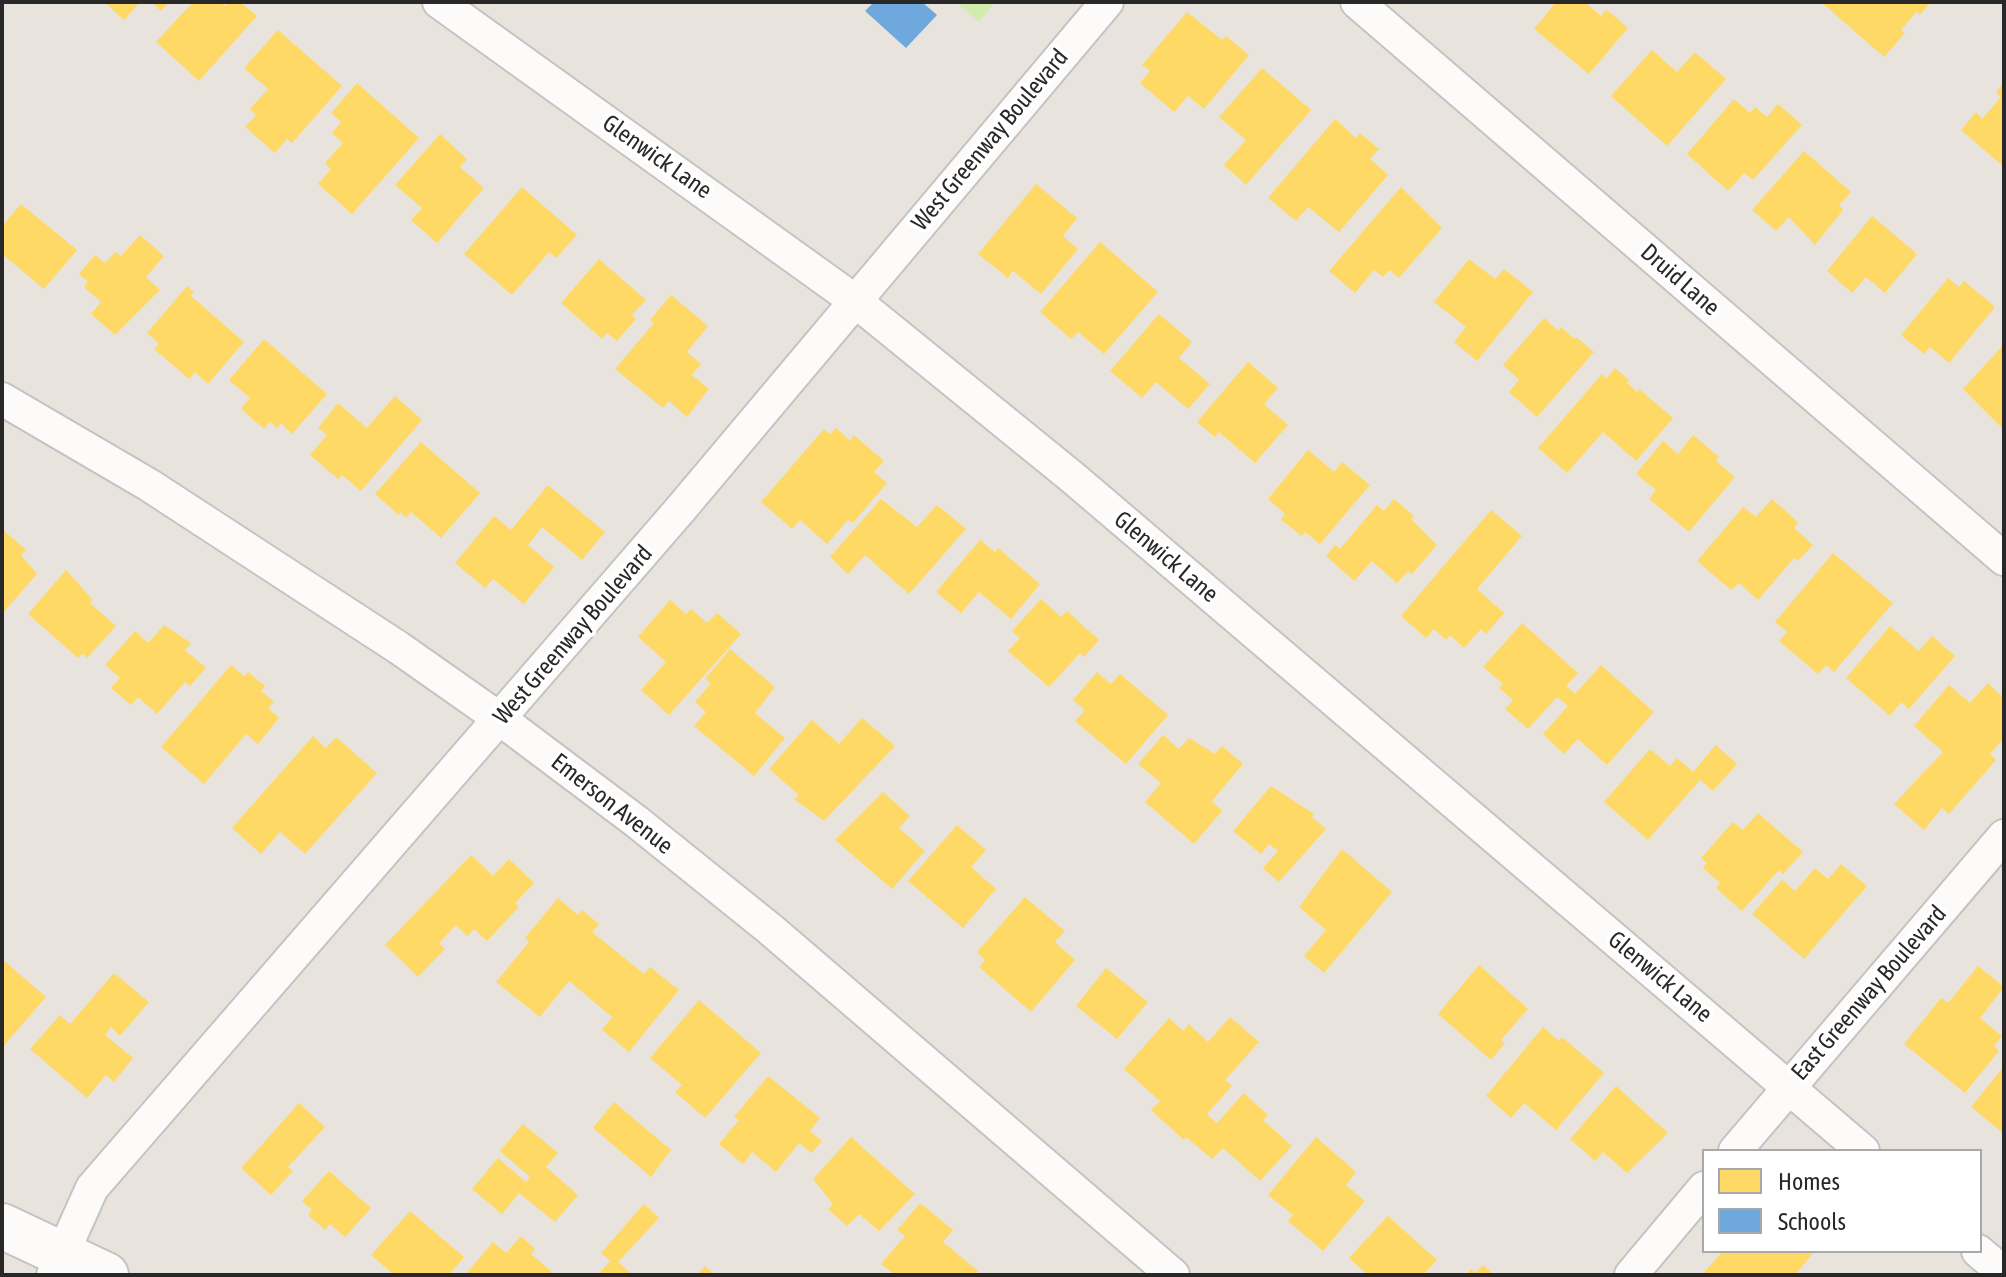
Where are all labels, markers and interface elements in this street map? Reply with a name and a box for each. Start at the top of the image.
street label: West Greenway Boulevard [906,43,1074,237]
street label: Glenwick Lane [597,109,717,205]
street label: Druid Lane [1635,238,1725,322]
street label: Glenwick Lane [1108,505,1224,609]
street label: West Greenway Boulevard [487,539,659,731]
street label: Emerson Avenue [545,748,679,860]
street label: East Greenway Boulevard [1785,900,1953,1086]
street label: Glenwick Lane [1602,925,1718,1029]
legend [1702,1149,1982,1253]
text: Homes [1778,1168,1840,1195]
text: Schools [1778,1208,1846,1235]

